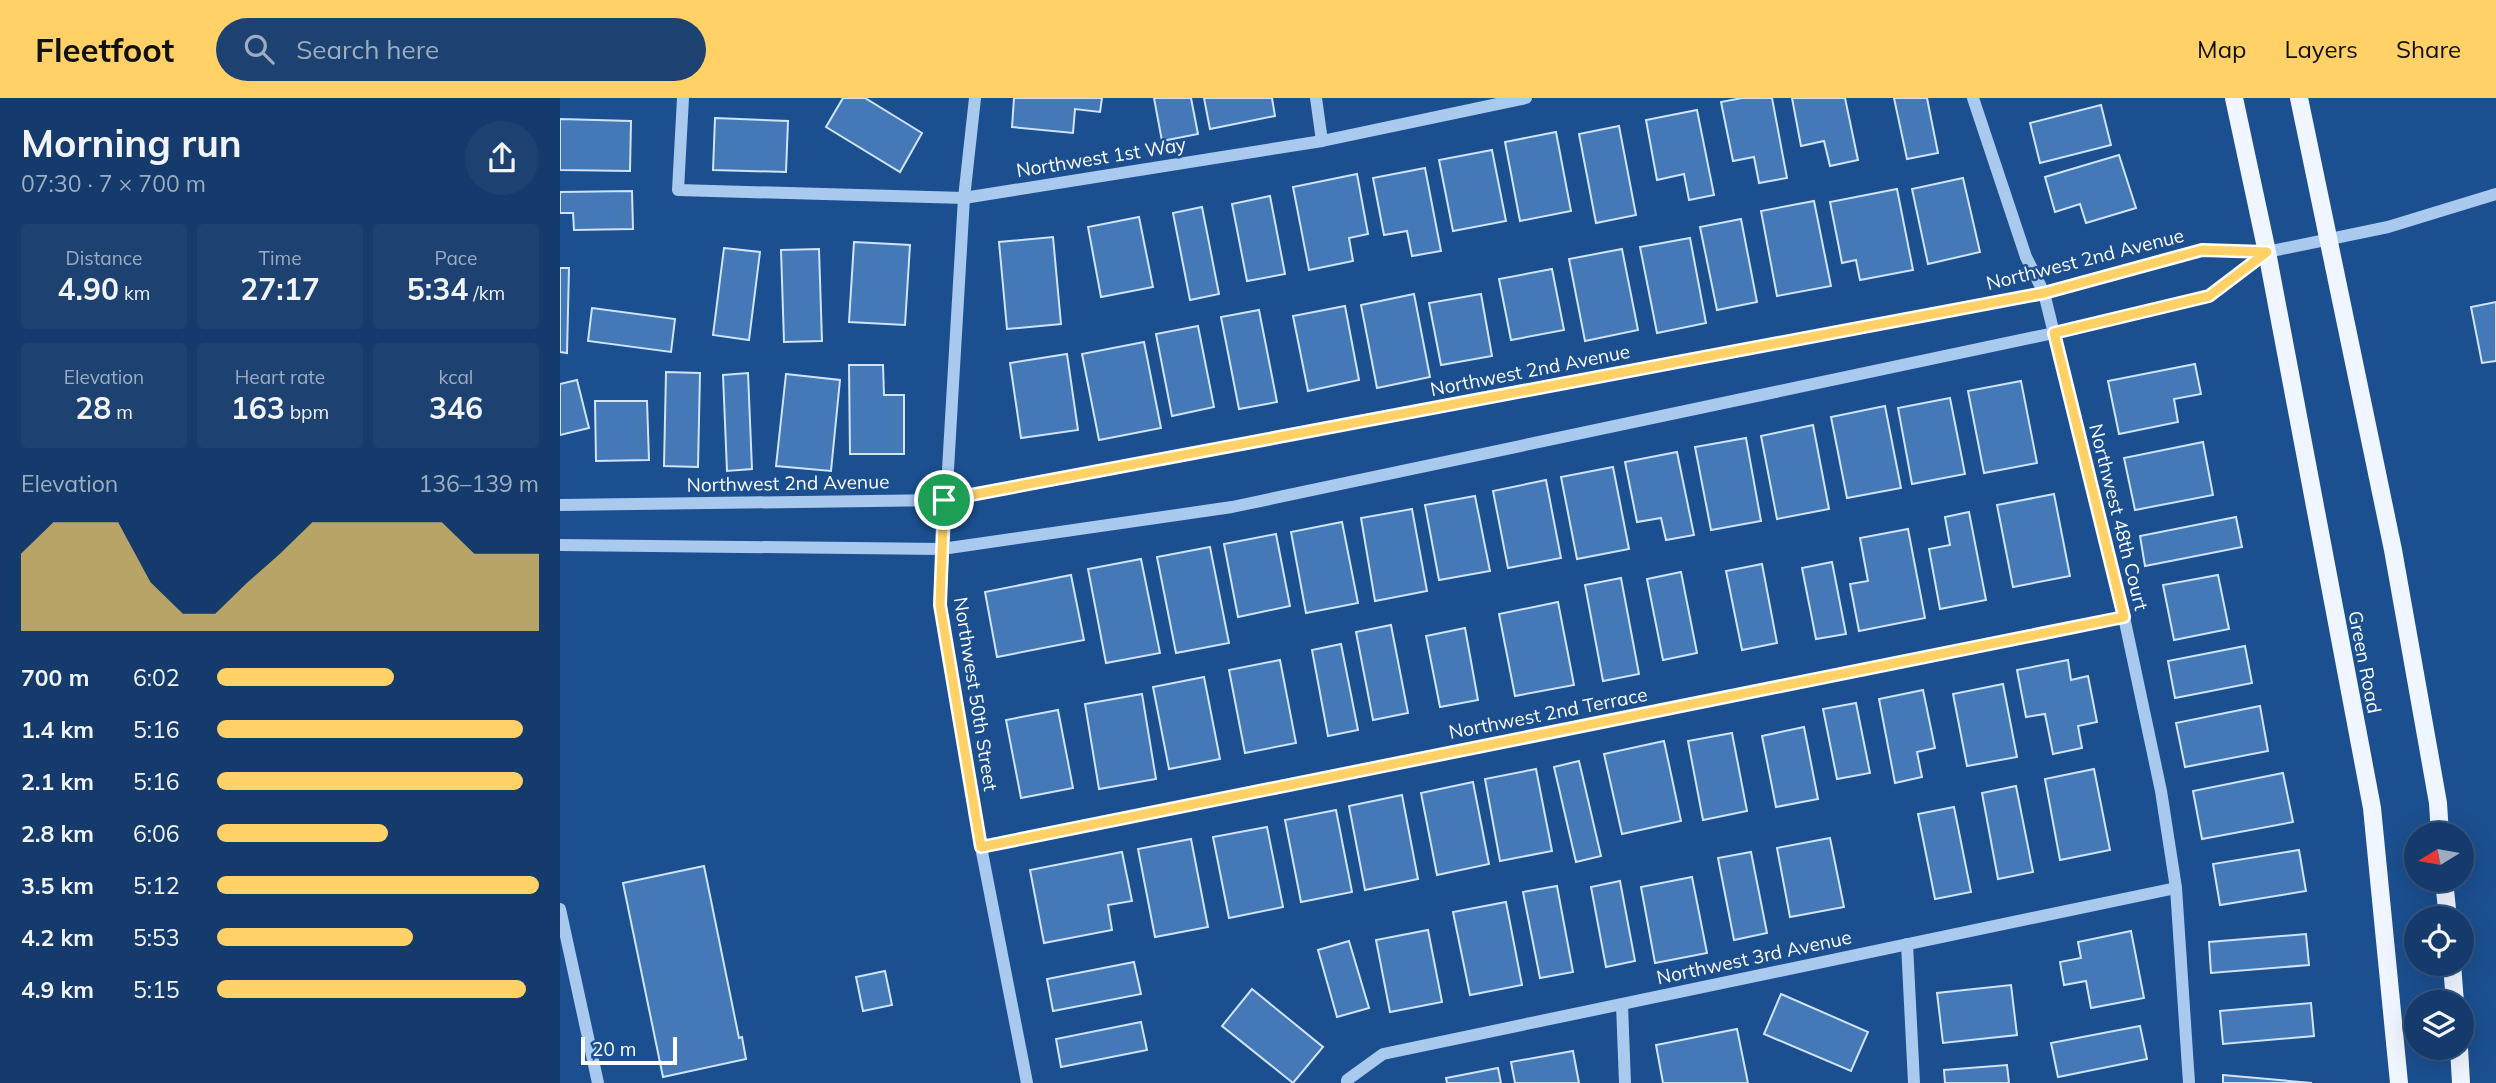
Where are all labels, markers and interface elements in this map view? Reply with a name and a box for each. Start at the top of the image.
search box [216,18,706,81]
text: Fleetfoot [35,29,174,70]
icon: search [240,30,278,68]
text: Search here [296,33,439,66]
text: Map [2197,34,2246,64]
text: Layers [2284,34,2358,64]
text: Share [2396,34,2461,64]
text: Morning run [21,119,242,167]
button: share [465,121,539,195]
street label: Northwest 1st Way [1014,132,1188,182]
text: 07:30 · 7 × 700 m [21,169,206,198]
street label: Northwest 2nd Avenue [1984,223,2186,295]
text: Distance [66,246,142,270]
text: Time [258,246,302,270]
text: Pace [435,246,477,270]
text: 4.90 [58,270,119,308]
text: 27:17 [240,270,320,308]
text: 5:34 [407,270,468,308]
text: km [119,281,150,305]
text: /km [468,281,505,305]
street label: Northwest 2nd Avenue [1428,339,1632,401]
text: Elevation [64,365,144,389]
text: Heart rate [235,365,325,389]
text: kcal [439,365,473,389]
text: 28 [75,389,111,427]
text: 163 [231,389,285,427]
text: 346 [429,389,483,427]
text: m [111,400,133,424]
text: bpm [285,400,329,424]
street label: Northwest 48th Court [2084,421,2154,613]
text: Elevation [21,469,118,498]
text: 136–139 m [418,469,539,498]
street label: Northwest 2nd Avenue [686,469,890,497]
pin [914,470,974,530]
icon: arrive [925,481,963,519]
street label: Northwest 50th Street [949,595,1003,793]
street label: Green Road [2343,609,2387,715]
text: 700 m [21,663,89,692]
text: 6:02 [133,663,180,692]
street label: Northwest 2nd Terrace [1447,682,1649,744]
text: 1.4 km [21,715,94,744]
text: 5:16 [133,715,180,744]
text: 2.1 km [21,767,94,796]
text: 5:16 [133,767,180,796]
text: 2.8 km [21,819,94,848]
text: 6:06 [133,819,180,848]
north arrow [2404,822,2474,892]
map controls [2404,822,2474,1060]
text: 3.5 km [21,871,94,900]
text: 5:12 [133,871,180,900]
button: locate [2404,906,2474,976]
text: 4.2 km [21,923,94,952]
text: 5:53 [133,923,180,952]
street label: Northwest 3rd Avenue [1654,925,1854,989]
text: 4.9 km [21,975,94,1004]
text: 5:15 [133,975,180,1004]
button: layers [2404,990,2474,1060]
scale bar [581,1034,677,1066]
text: 20 m [592,1037,636,1061]

